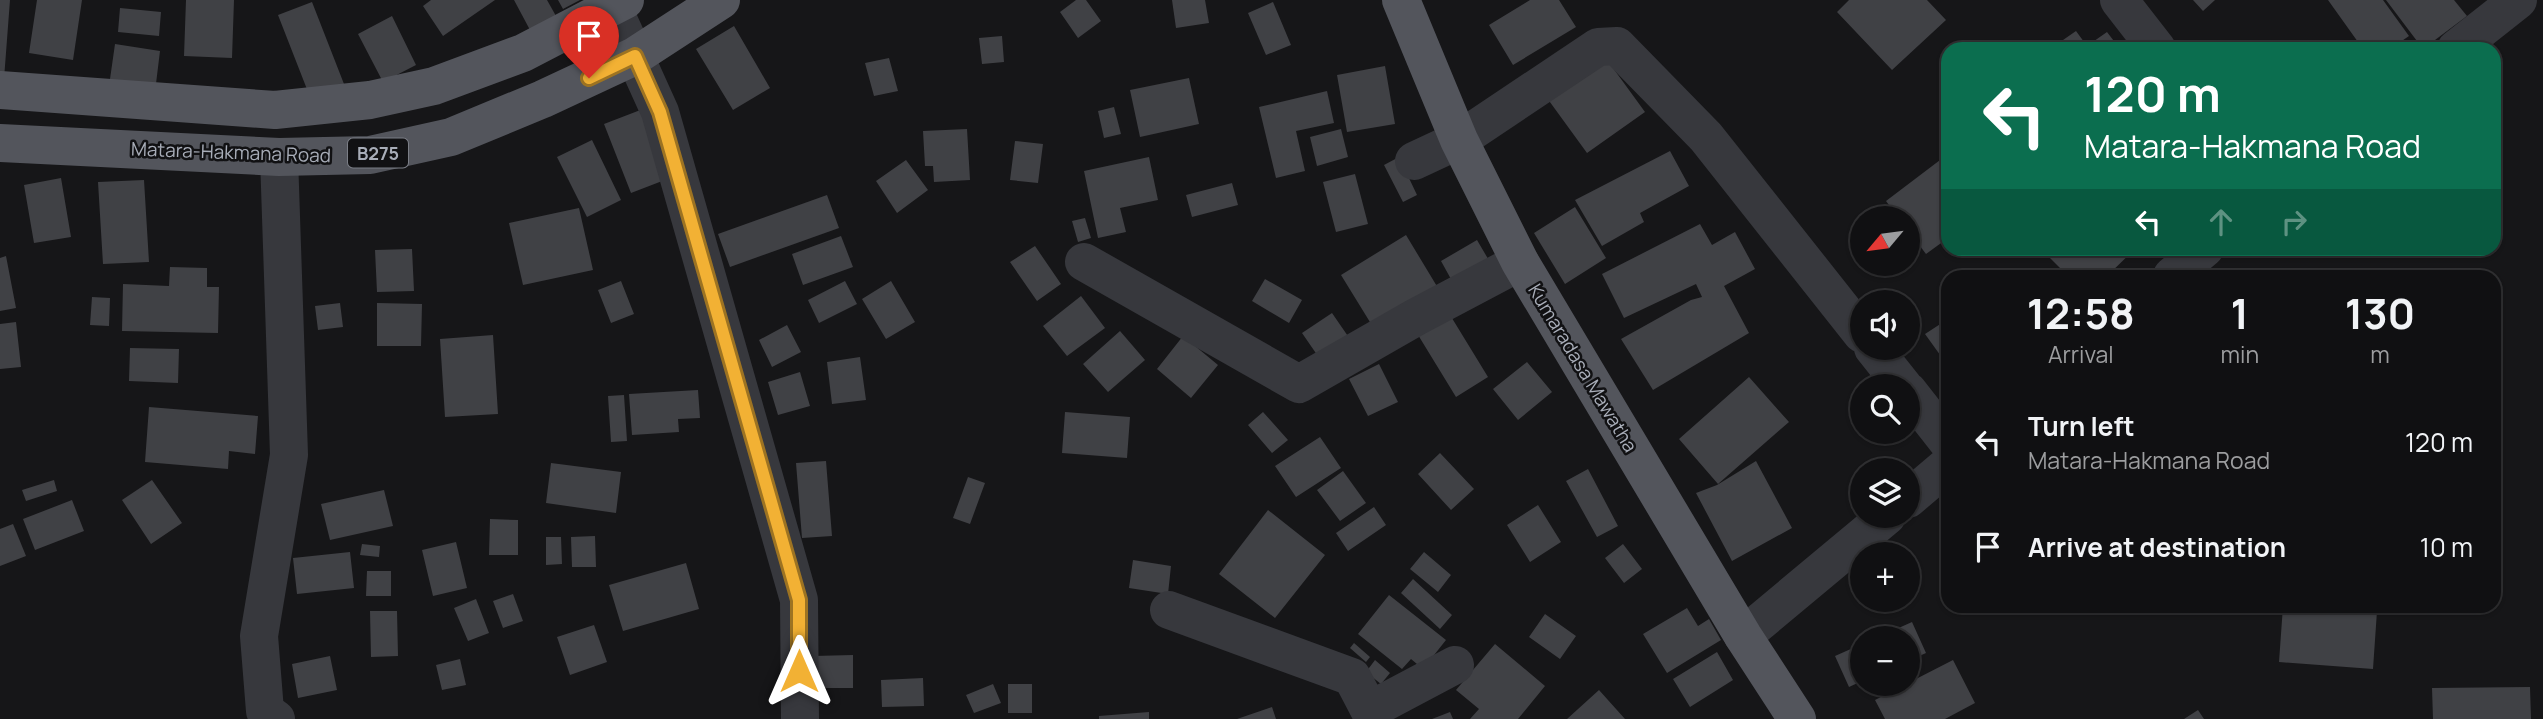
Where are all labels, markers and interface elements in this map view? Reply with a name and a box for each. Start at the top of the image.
pin [559,6,619,78]
icon: arrive [570,17,608,55]
text: 120 m [2084,60,2221,127]
icon: left [1969,70,2060,161]
text: Matara-Hakmana Road [2084,124,2421,168]
street label: Matara-Hakmana Road [131,136,331,168]
road number: B275 [348,138,408,168]
icon: left [2129,203,2167,241]
icon: ahead [2202,203,2240,241]
icon: right [2275,203,2313,241]
north arrow [1850,206,1920,276]
map controls [1850,206,1920,696]
street label: Kumaradasa Mawatha [1522,279,1644,457]
text: 12:58 [2027,284,2135,342]
text: 1 [2231,284,2249,342]
text: 130 [2345,284,2415,342]
button: sound [1850,290,1920,360]
text: Arrival [2048,338,2114,370]
text: min [2221,338,2259,370]
text: m [2370,338,2390,370]
button: search [1850,374,1920,444]
text: Turn left [2028,408,2135,444]
icon: left [1969,423,2007,461]
text: 120 m [2405,424,2473,460]
text: Matara-Hakmana Road [2028,444,2270,476]
button: layers [1850,458,1920,528]
icon: arrive [1969,528,2007,566]
text: Arrive at destination [2028,529,2286,565]
text: 10 m [2420,529,2473,565]
button: + [1850,542,1920,612]
button: − [1850,626,1920,696]
position arrow [762,634,836,708]

